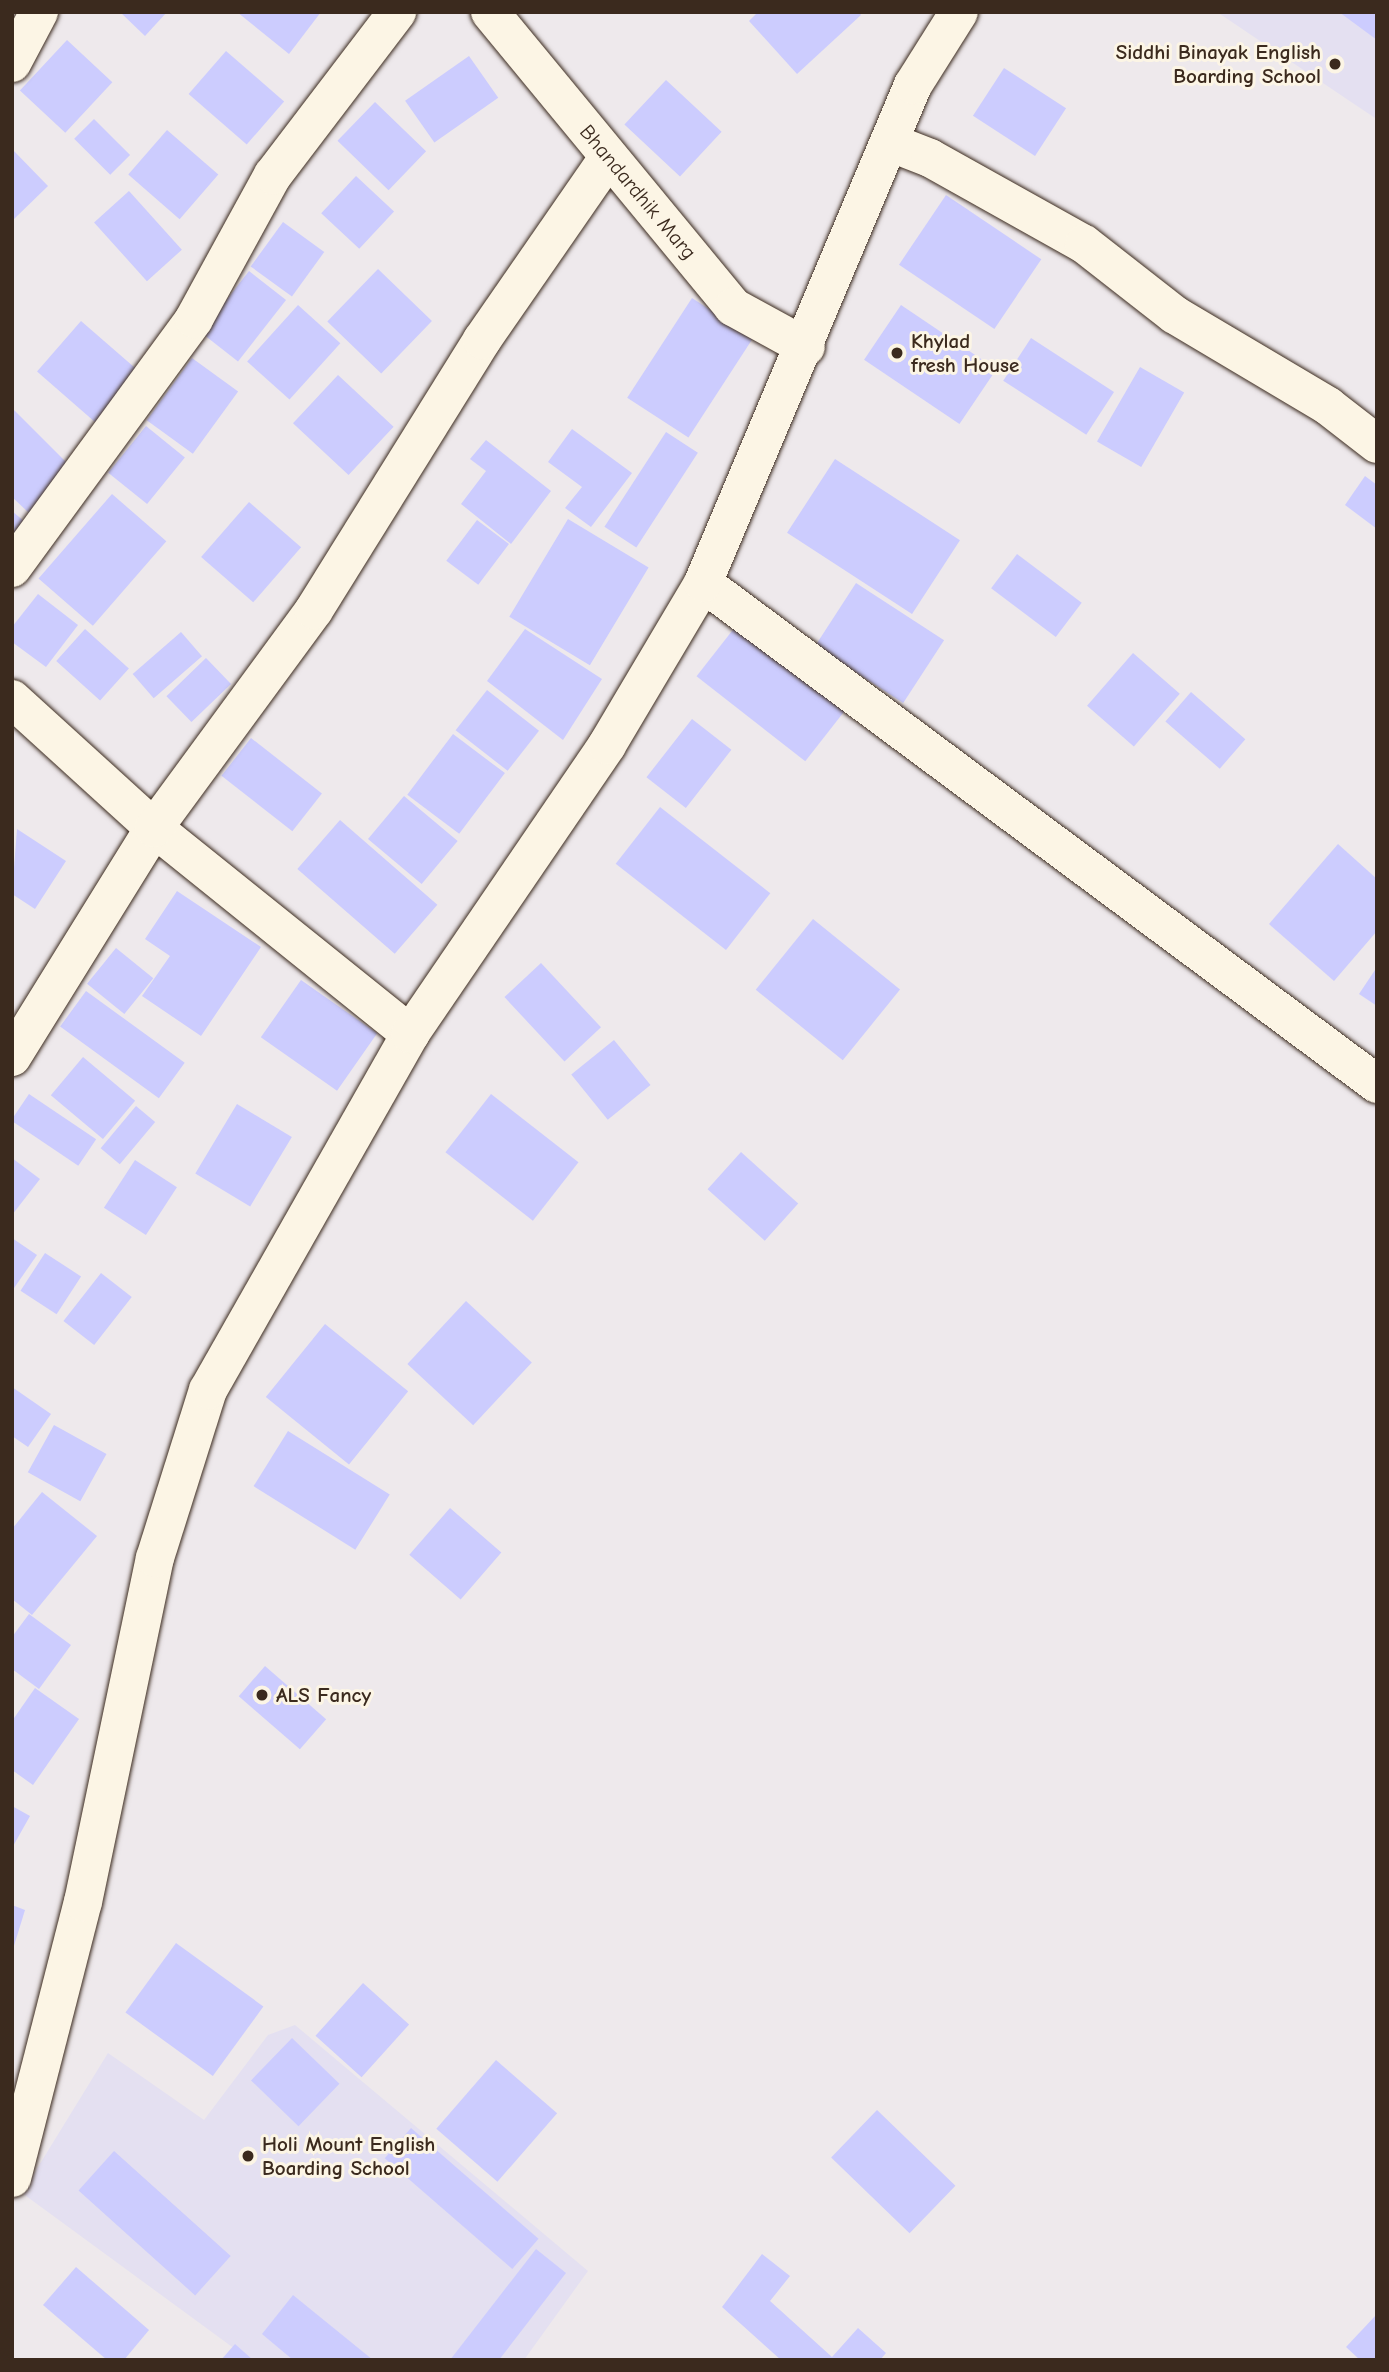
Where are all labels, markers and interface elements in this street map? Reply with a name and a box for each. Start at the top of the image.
place label: Siddhi Binayak English Boarding School [1116,39,1321,89]
marker: Siddhi Binayak English Boarding School [1327,56,1343,72]
street label: Bhandardhik Marg [574,120,702,264]
place label: Khylad fresh House [911,328,1019,378]
marker: Khylad fresh House [889,345,905,361]
place label: ALS Fancy [276,1682,371,1708]
marker: ALS Fancy [254,1687,270,1703]
place label: Holi Mount English Boarding School [262,2131,435,2181]
marker: Holi Mount English Boarding School [240,2148,256,2164]

